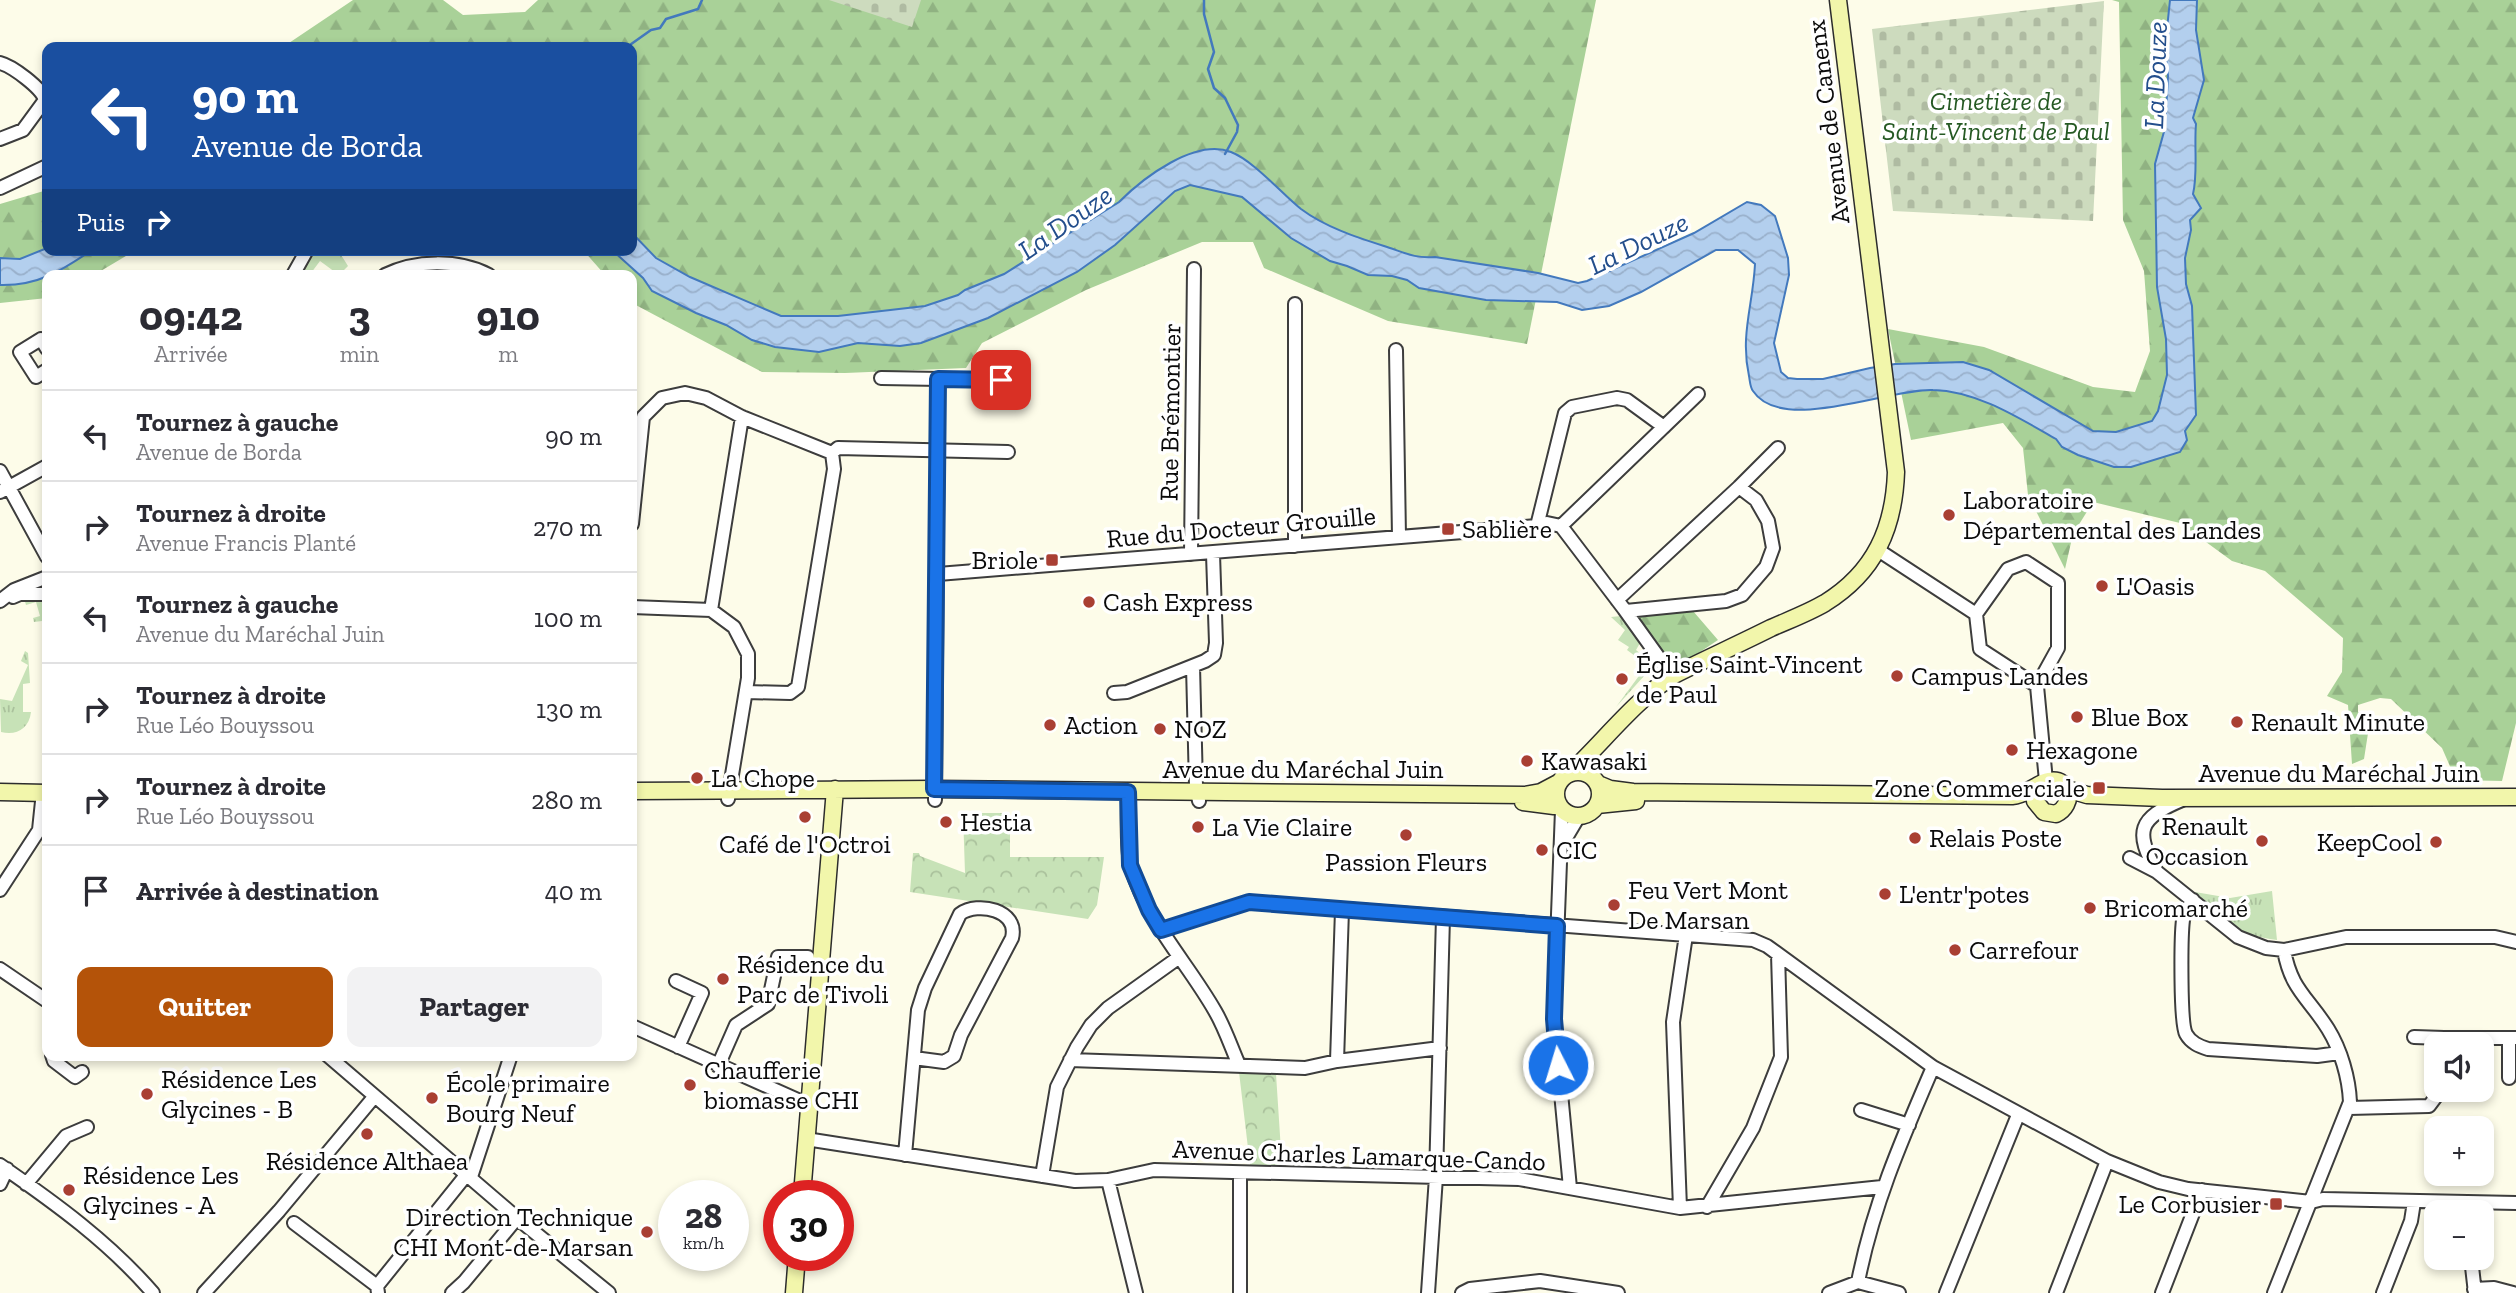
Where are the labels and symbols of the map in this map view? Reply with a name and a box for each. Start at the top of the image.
street label: Avenue de Canenx [1800,18,1856,226]
water label: La Douze [2137,21,2174,129]
park label: Cimetière de Saint-Vincent de Paul [1882,85,2110,147]
water label: La Douze [1012,178,1119,267]
water label: La Douze [1583,205,1694,282]
street label: Rue Brémontier [1152,323,1188,501]
pin [971,350,1031,410]
place label: Laboratoire Départemental des Landes [1963,484,2261,546]
street label: Rue du Docteur Grouille [1105,499,1377,555]
marker: Laboratoire Départemental des Landes [1941,507,1957,523]
place label: Sablière [1462,513,1552,545]
marker: Sablière [1440,521,1456,537]
place label: Briole [972,544,1038,576]
marker: Briole [1044,552,1060,568]
place label: L'Oasis [2116,570,2195,602]
marker: L'Oasis [2094,578,2110,594]
place label: Cash Express [1103,586,1253,618]
marker: Cash Express [1081,594,1097,610]
place label: Église Saint-Vincent de Paul [1636,648,1863,710]
place label: Campus Landes [1911,660,2088,692]
marker: Campus Landes [1889,668,1905,684]
marker: Église Saint-Vincent de Paul [1614,671,1630,687]
place label: Blue Box [2091,701,2188,733]
place label: Renault Minute [2251,706,2425,738]
place label: Action [1064,709,1138,741]
marker: Blue Box [2069,709,2085,725]
place label: NOZ [1174,713,1227,745]
marker: Renault Minute [2229,714,2245,730]
marker: Action [1042,717,1058,733]
marker: NOZ [1152,721,1168,737]
place label: Hexagone [2026,734,2138,766]
marker: Hexagone [2004,742,2020,758]
place label: Kawasaki [1541,745,1647,777]
street label: Avenue du Maréchal Juin [1163,753,1444,785]
marker: Kawasaki [1519,753,1535,769]
street label: Avenue du Maréchal Juin [2199,757,2480,789]
place label: La Chope [711,762,815,794]
marker: La Chope [689,770,705,786]
place label: Zone Commerciale [1875,772,2085,804]
marker: Zone Commerciale [2091,780,2107,796]
place label: Hestia [960,806,1033,838]
marker: Café de l'Octroi [797,809,813,825]
place label: Renault Occasion [2146,810,2248,872]
place label: La Vie Claire [1212,811,1352,843]
marker: Hestia [938,814,954,830]
marker: La Vie Claire [1190,819,1206,835]
place label: Relais Poste [1929,822,2062,854]
place label: KeepCool [2317,826,2422,858]
marker: Passion Fleurs [1398,827,1414,843]
place label: Café de l'Octroi [719,828,891,860]
marker: Relais Poste [1907,830,1923,846]
marker: Renault Occasion [2254,833,2270,849]
place label: CIC [1556,834,1598,866]
marker: KeepCool [2428,834,2444,850]
marker: CIC [1534,842,1550,858]
place label: Passion Fleurs [1325,846,1487,878]
place label: Feu Vert Mont De Marsan [1628,874,1788,936]
place label: L'entr'potes [1899,878,2029,910]
marker: L'entr'potes [1877,886,1893,902]
place label: Bricomarché [2104,892,2248,924]
marker: Feu Vert Mont De Marsan [1606,897,1622,913]
marker: Bricomarché [2082,900,2098,916]
place label: Carrefour [1969,934,2079,966]
marker: Carrefour [1947,942,1963,958]
place label: Résidence du Parc de Tivoli [737,948,888,1010]
marker: Résidence du Parc de Tivoli [715,971,731,987]
position arrow [1521,1028,1595,1102]
place label: Chaufferie biomasse CHI [703,1054,859,1116]
place label: Résidence Les Glycines - B [161,1063,317,1125]
place label: École primaire Bourg Neuf [446,1067,610,1129]
marker: Chaufferie biomasse CHI [682,1077,698,1093]
marker: Résidence Les Glycines - B [139,1086,155,1102]
marker: École primaire Bourg Neuf [424,1090,440,1106]
marker: Résidence Althaea [359,1126,375,1142]
street label: Avenue Charles Lamarque-Cando [1172,1132,1546,1178]
place label: Résidence Althaea [266,1145,469,1177]
place label: Résidence Les Glycines - A [83,1159,239,1221]
speed limit sign: 30 [763,1180,854,1271]
marker: Résidence Les Glycines - A [61,1182,77,1198]
place label: Le Corbusier [2118,1188,2262,1220]
marker: Le Corbusier [2268,1196,2284,1212]
place label: Direction Technique CHI Mont-de-Marsan [393,1201,633,1263]
marker: Direction Technique CHI Mont-de-Marsan [639,1224,655,1240]

